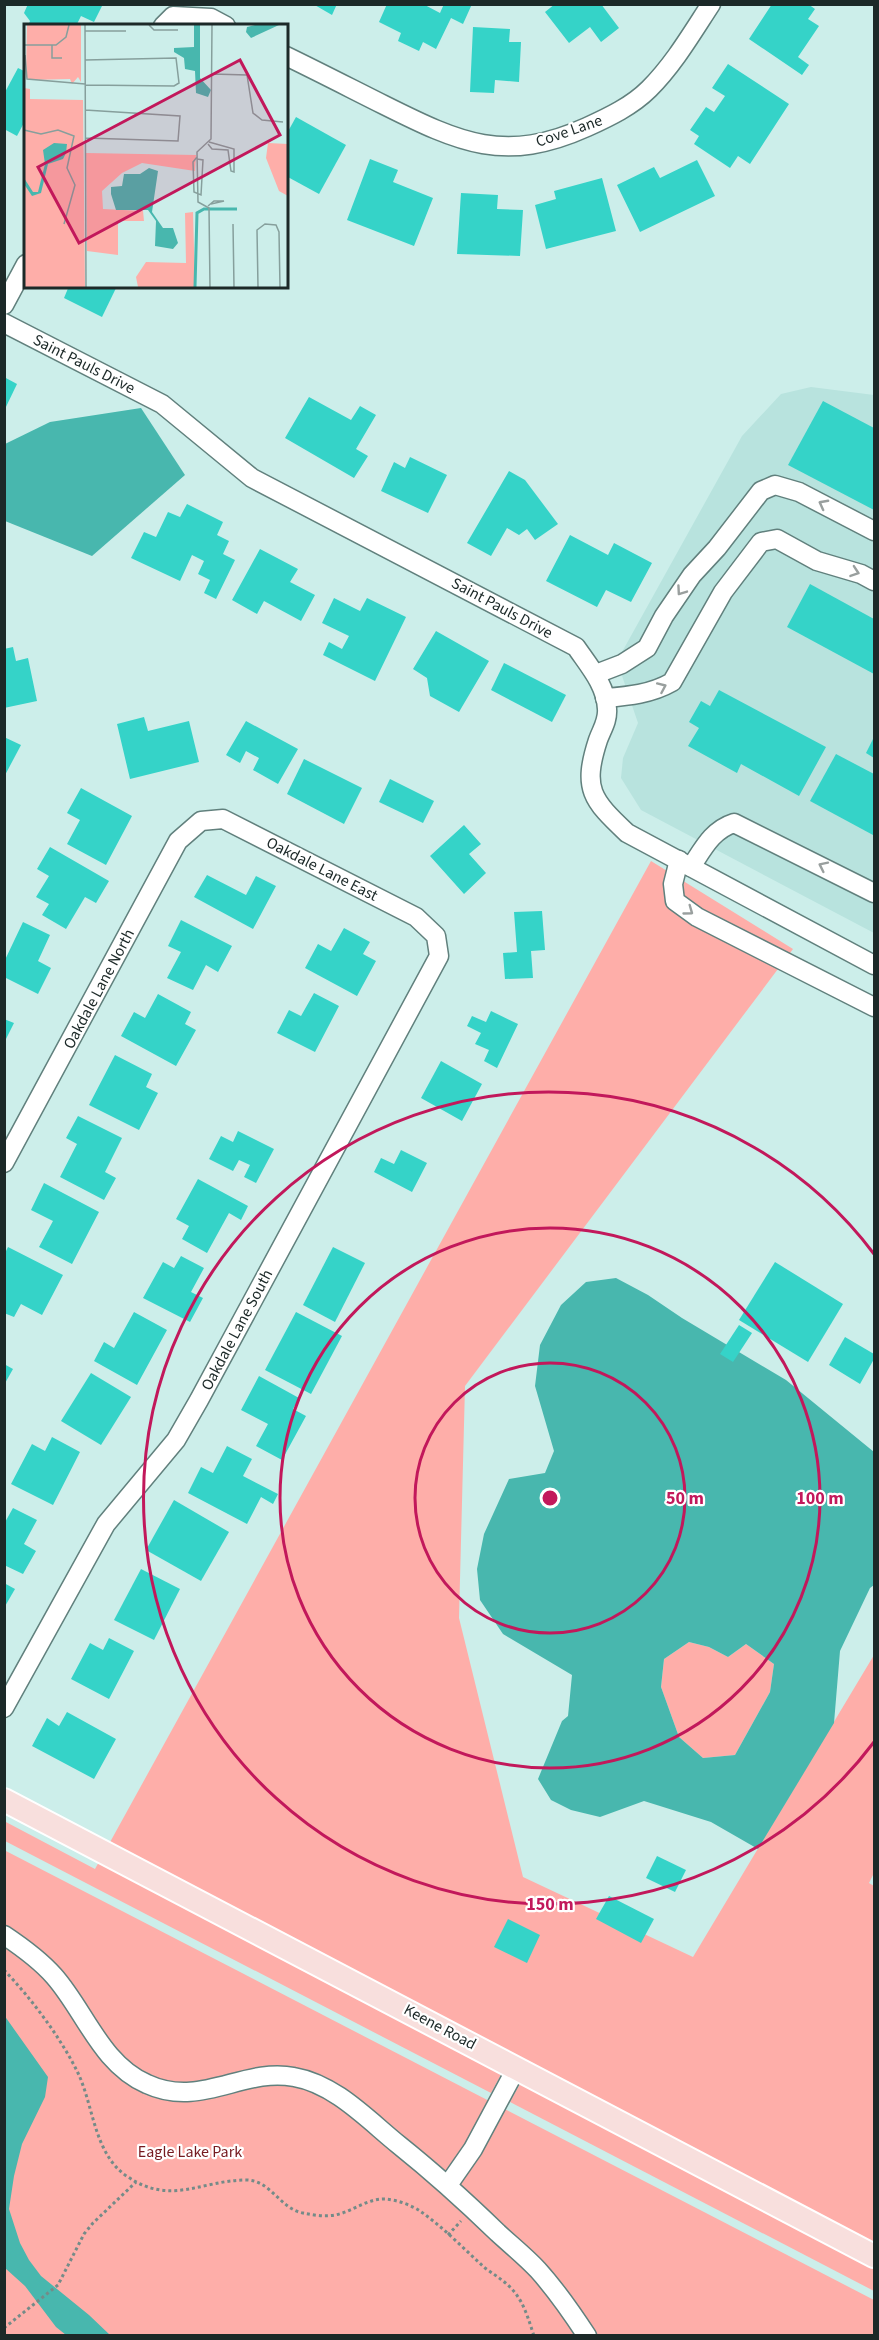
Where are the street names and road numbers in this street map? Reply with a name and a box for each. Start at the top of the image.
street label: Cove Lane [533,109,605,153]
street label: Saint Pauls Drive [29,329,139,399]
street label: Saint Pauls Drive [448,572,557,644]
street label: Oakdale Lane East [262,831,382,907]
street label: Oakdale Lane North [58,925,140,1053]
street label: Oakdale Lane South [196,1266,278,1394]
street label: Keene Road [400,1999,480,2055]

